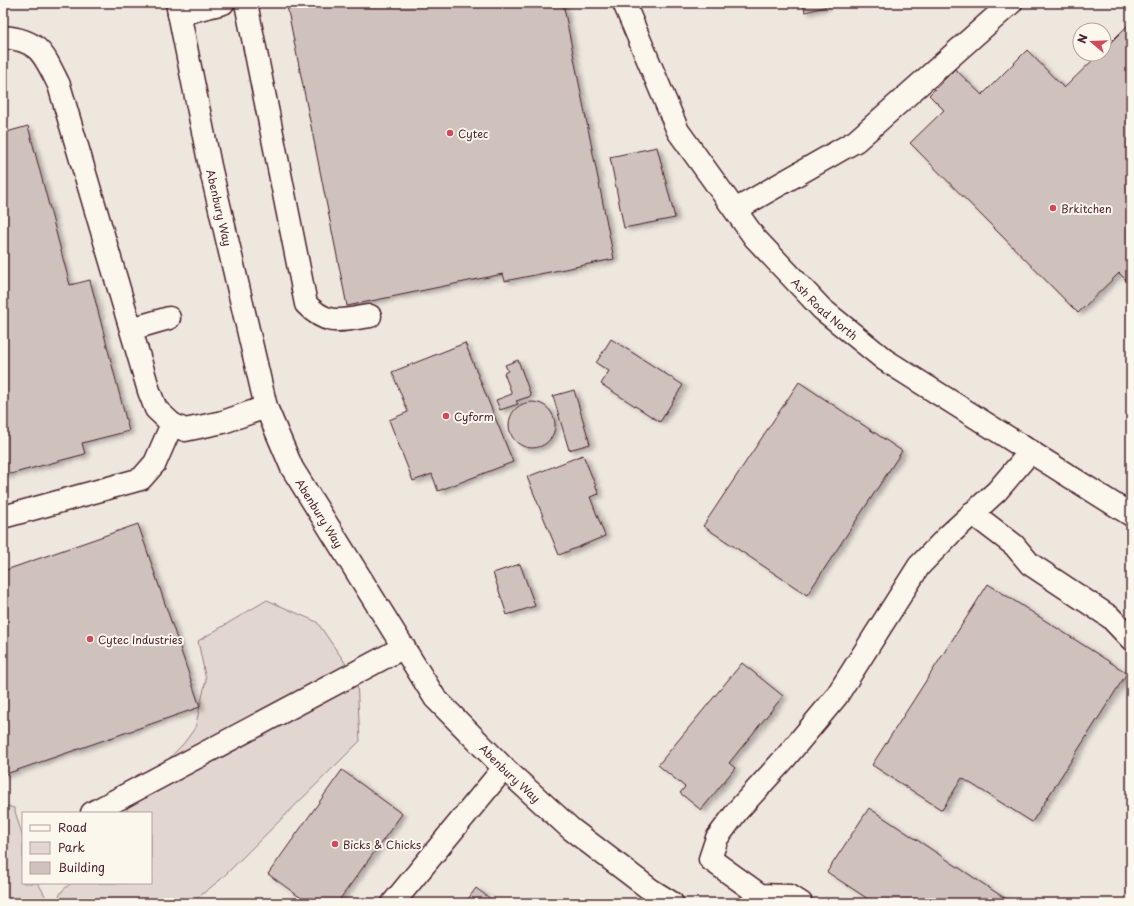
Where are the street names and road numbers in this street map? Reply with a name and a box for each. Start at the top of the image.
street label: Abenbury Way [202,167,237,248]
street label: Ash Road North [788,273,862,343]
street label: Abenbury Way [292,475,348,551]
street label: Abenbury Way [476,740,545,806]

